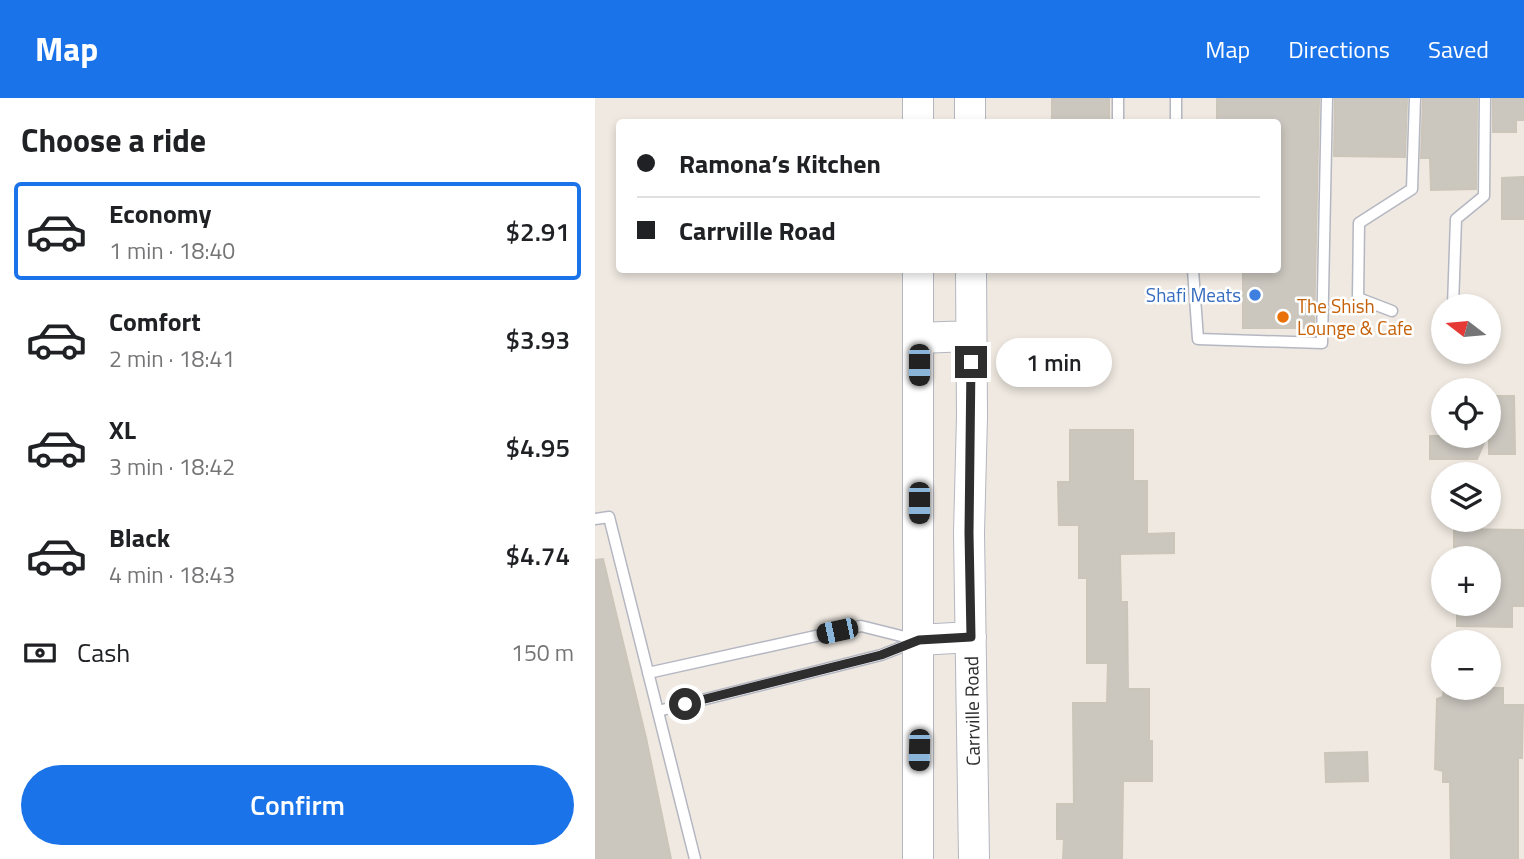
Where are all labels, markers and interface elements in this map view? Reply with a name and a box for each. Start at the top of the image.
text: Map [35,24,98,74]
text: Map [1205,31,1250,67]
text: Directions [1288,31,1390,67]
text: Saved [1428,31,1489,67]
text: Choose a ride [21,116,206,164]
text: Ramona’s Kitchen [679,144,881,183]
text: Economy [109,194,211,233]
icon: car [25,200,88,263]
text: Carrville Road [679,211,836,250]
text: $2.91 [506,212,570,251]
text: 1 min · 18:40 [109,233,235,268]
place label: Shafi Meats [1146,280,1241,309]
marker: Shafi Meats [1247,287,1263,303]
place label: The Shish Lounge & Cafe [1297,291,1413,342]
north arrow [1431,294,1501,364]
map controls [1431,294,1501,700]
text: Comfort [109,302,201,341]
icon: car [25,308,88,371]
marker: The Shish Lounge & Cafe [1275,309,1291,325]
text: $3.93 [506,320,570,359]
callout: 1 min [995,338,1111,386]
text: 2 min · 18:41 [109,341,235,376]
car [909,344,930,386]
text: 1 min [1026,345,1082,380]
route end [955,346,987,378]
button: locate [1431,378,1501,448]
text: XL [109,410,136,449]
icon: car [25,416,88,479]
text: $4.95 [506,428,570,467]
text: 3 min · 18:42 [109,449,235,484]
button: layers [1431,462,1501,532]
car [909,482,930,524]
text: Black [109,518,170,557]
icon: car [25,524,88,587]
text: $4.74 [506,536,570,575]
button: + [1431,546,1501,616]
text: 4 min · 18:43 [109,557,235,592]
car [815,616,860,646]
button: − [1431,630,1501,700]
text: Cash [77,633,130,672]
icon: cash [21,634,59,672]
text: 150 m [511,635,574,670]
street label: Carrville Road [956,656,987,766]
route start [669,688,701,720]
car [909,729,930,771]
button: Confirm [21,765,574,845]

